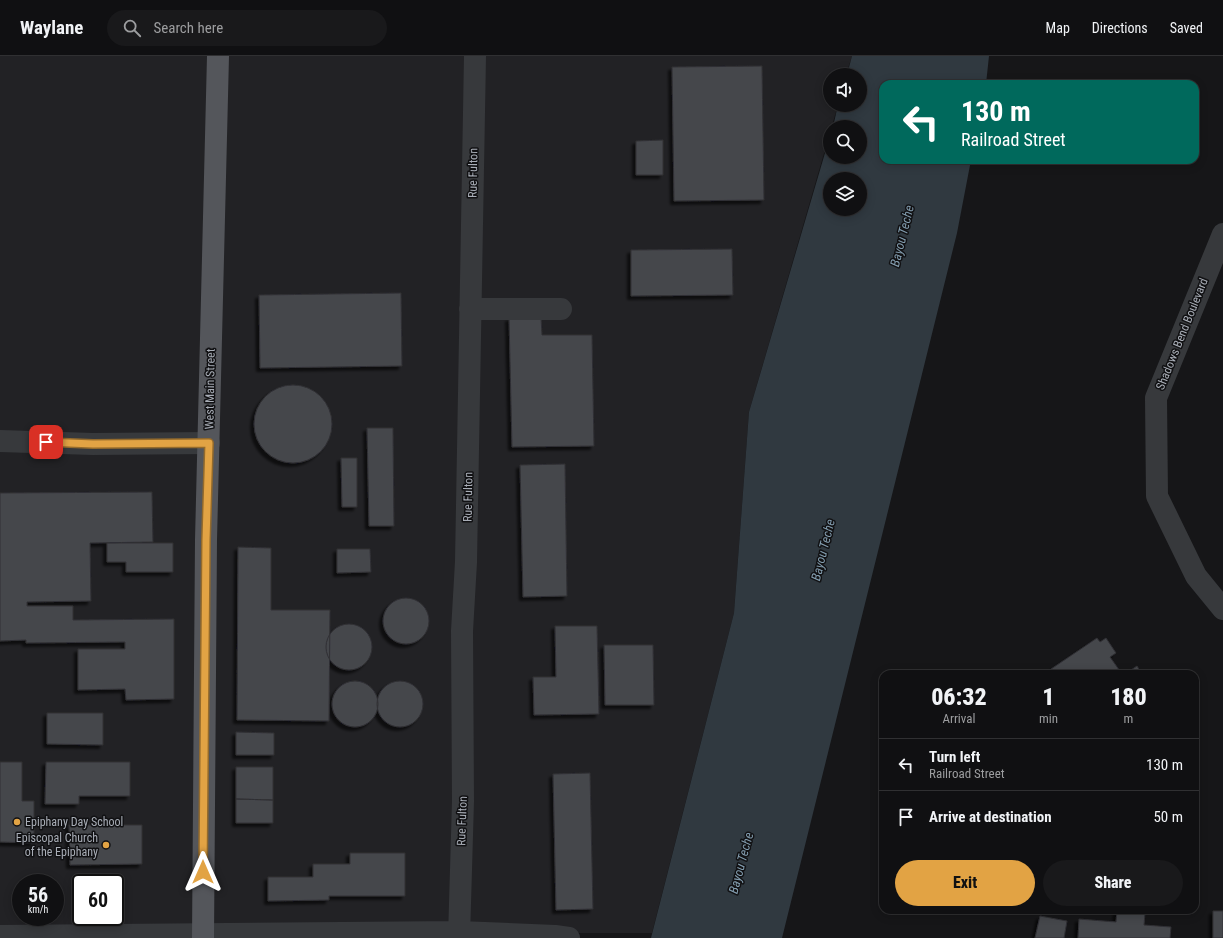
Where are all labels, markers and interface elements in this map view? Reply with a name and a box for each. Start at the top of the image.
search box [107,10,387,46]
text: Waylane [20,16,83,39]
icon: search [121,17,143,39]
text: Search here [153,19,223,37]
text: Map [1046,20,1070,36]
text: Directions [1092,20,1148,36]
text: Saved [1170,20,1203,36]
map controls [823,68,867,216]
button: sound [823,68,867,112]
text: 130 m [961,95,1031,128]
icon: left [895,96,947,148]
button: search [823,120,867,164]
text: Railroad Street [961,129,1066,150]
street label: Rue Fulton [466,148,480,198]
button: layers [823,172,867,216]
water label: Bayou Teche [887,204,917,268]
street label: Shadows Bend Boulevard [1153,276,1211,392]
street label: West Main Street [202,348,218,429]
pin [29,425,63,459]
icon: arrive [35,431,57,453]
street label: Rue Fulton [461,472,475,522]
water label: Bayou Teche [808,518,838,582]
text: 06:32 [931,683,987,711]
text: 1 [1042,683,1055,711]
text: 180 [1110,683,1147,711]
text: Arrival [942,711,976,726]
text: min [1039,711,1058,726]
text: m [1124,711,1133,726]
text: Turn left [929,748,980,766]
icon: left [895,754,917,776]
text: 130 m [1146,756,1183,774]
text: Railroad Street [929,766,1005,781]
street label: Rue Fulton [454,796,470,846]
icon: arrive [895,806,917,828]
text: Arrive at destination [929,808,1052,826]
text: 50 m [1153,808,1183,826]
place label: Epiphany Day School [25,815,123,829]
marker: Epiphany Day School [12,817,22,827]
place label: Episcopal Church of the Epiphany [16,831,98,859]
water label: Bayou Teche [726,831,756,895]
marker: Episcopal Church of the Epiphany [101,840,111,850]
position arrow [182,851,224,893]
button: Exit [895,860,1035,906]
button: Share [1043,860,1183,906]
speed limit sign: 60 [72,874,124,926]
text: 56 [28,883,48,907]
text: km/h [28,904,48,915]

